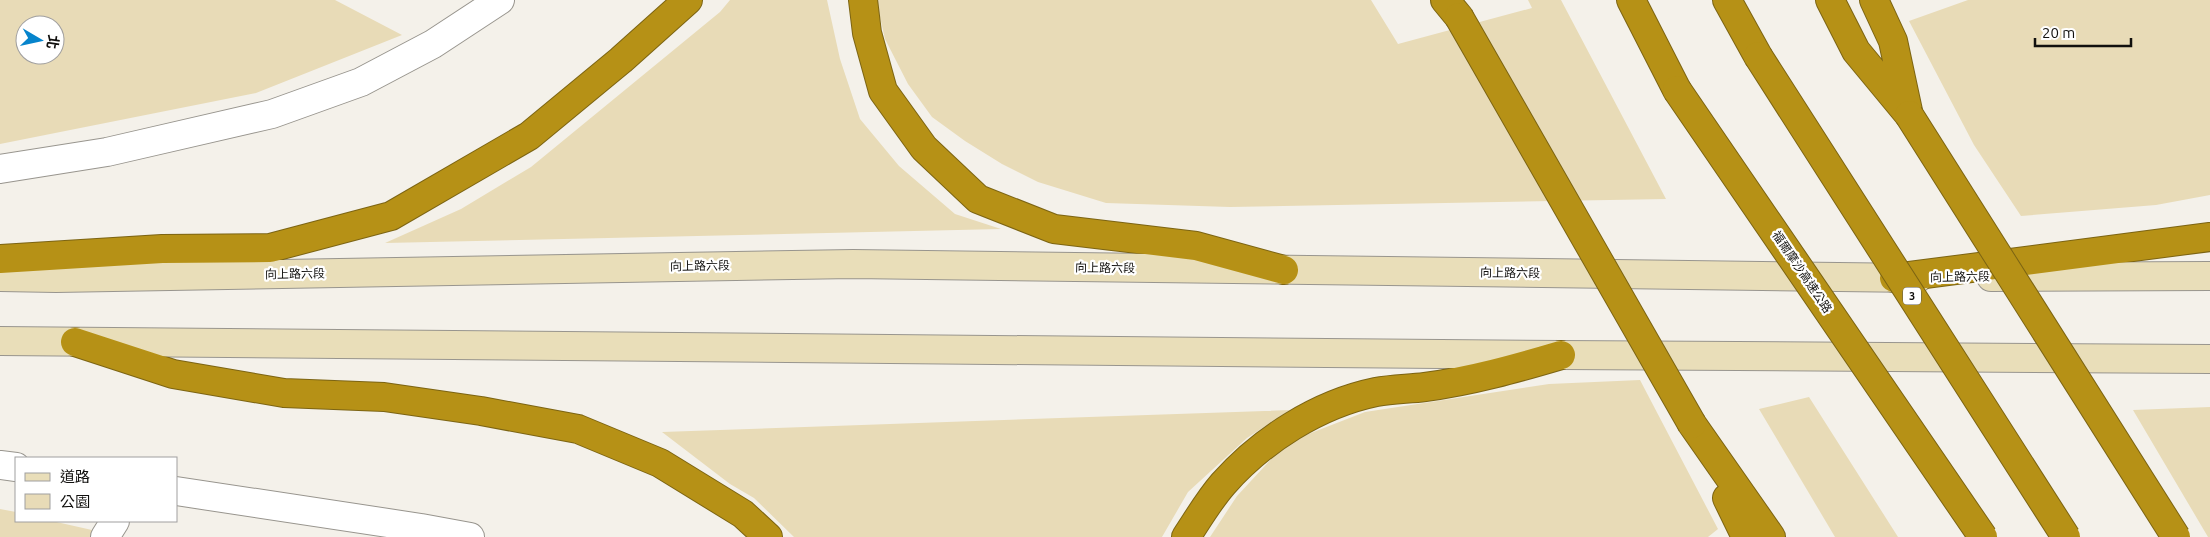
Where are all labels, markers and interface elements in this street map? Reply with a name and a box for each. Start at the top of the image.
north arrow [15,15,65,65]
scale bar [2035,15,2131,47]
text: 20 m [2042,24,2075,41]
text: 北 [44,34,62,50]
street label: 福爾摩沙高速公路 [1770,228,1835,315]
street label: 向上路六段 [670,258,730,273]
street label: 向上路六段 [1075,260,1135,275]
street label: 向上路六段 [1480,265,1540,280]
street label: 向上路六段 [265,266,325,281]
street label: 向上路六段 [1930,269,1990,284]
road number: 3 [1903,288,1921,304]
legend [15,457,178,522]
text: 道路 [60,468,90,485]
text: 公園 [60,493,90,510]

